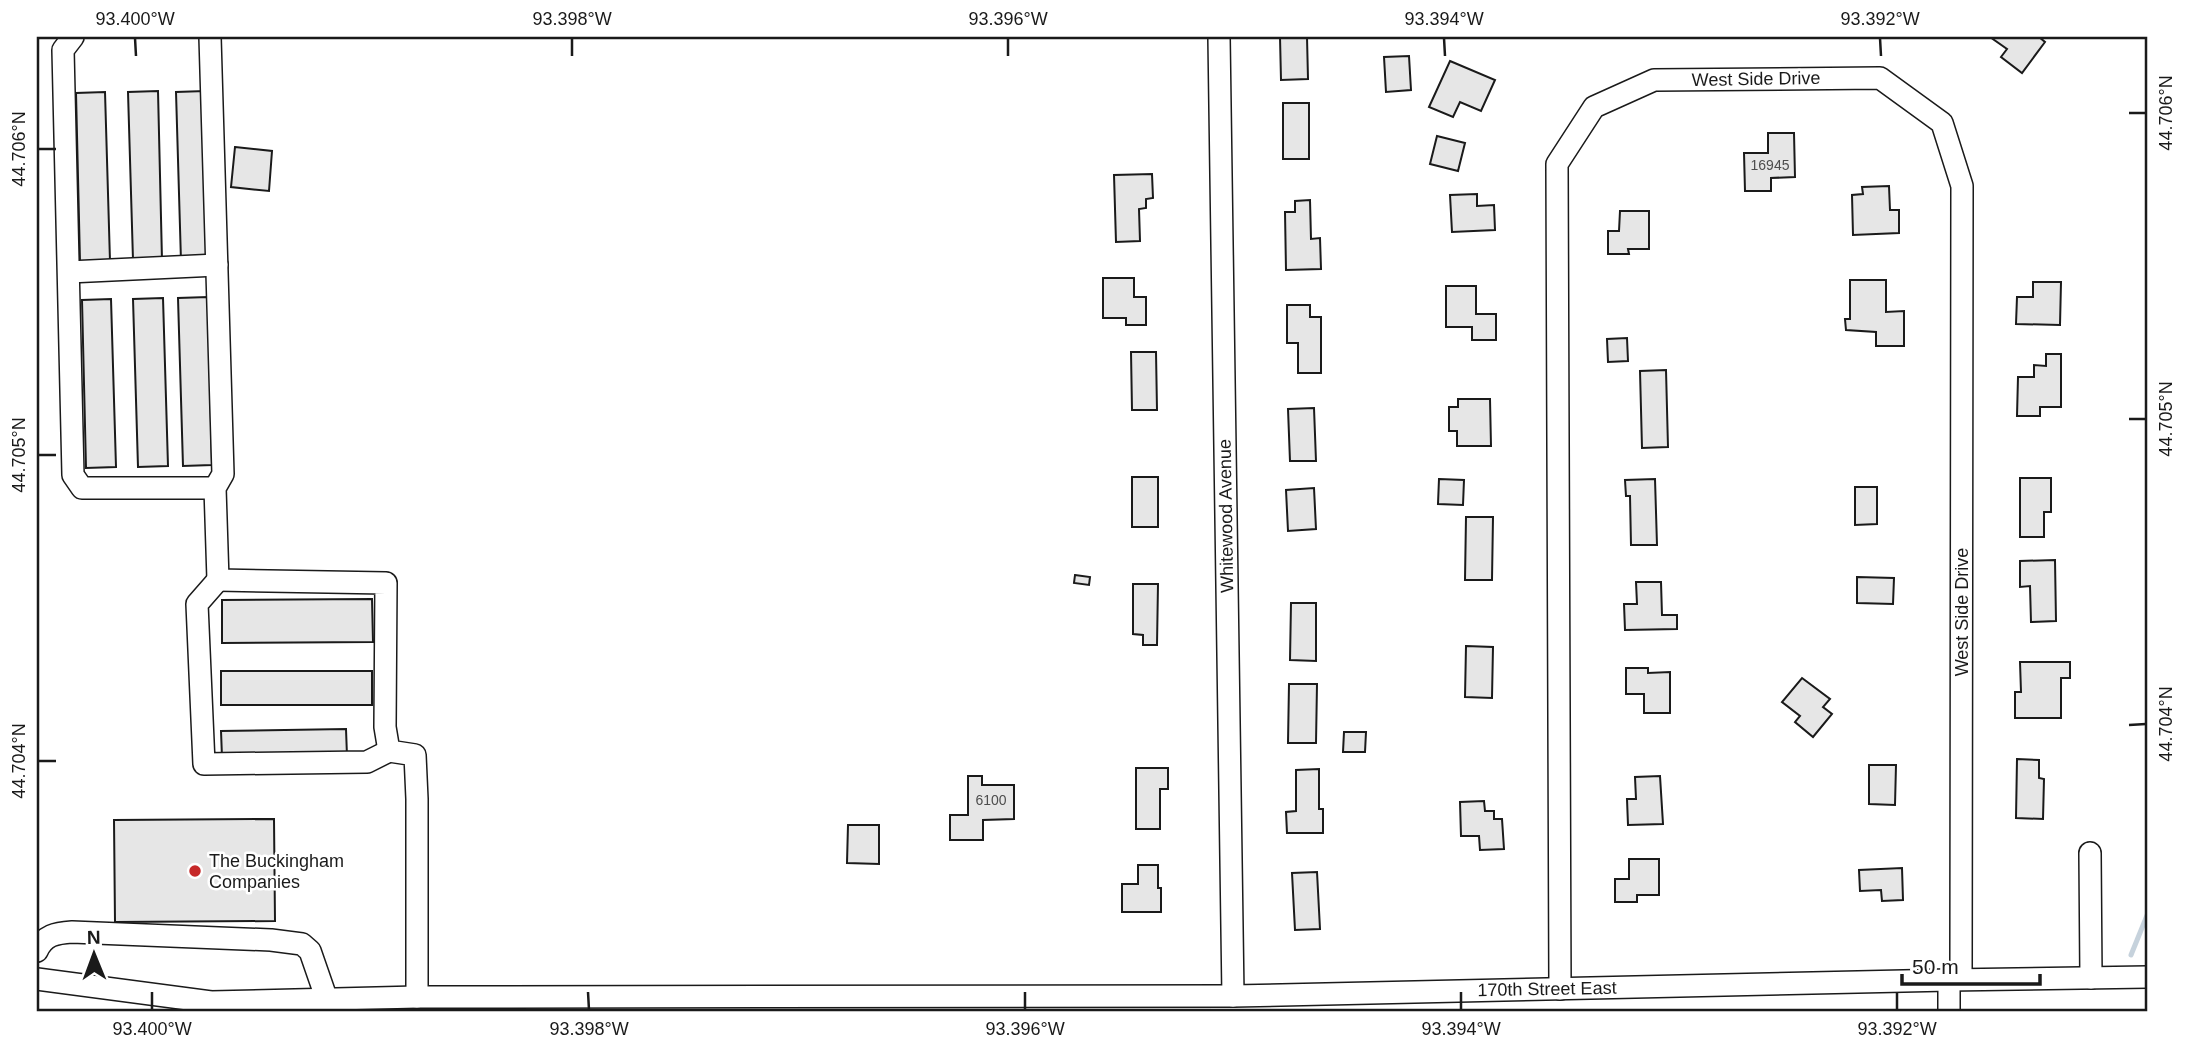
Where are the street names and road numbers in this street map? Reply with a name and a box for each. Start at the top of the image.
street label: West Side Drive [1691,68,1821,90]
street label: Whitewood Avenue [1215,439,1237,593]
street label: West Side Drive [1952,548,1972,676]
street label: 170th Street East [1477,978,1617,1000]

